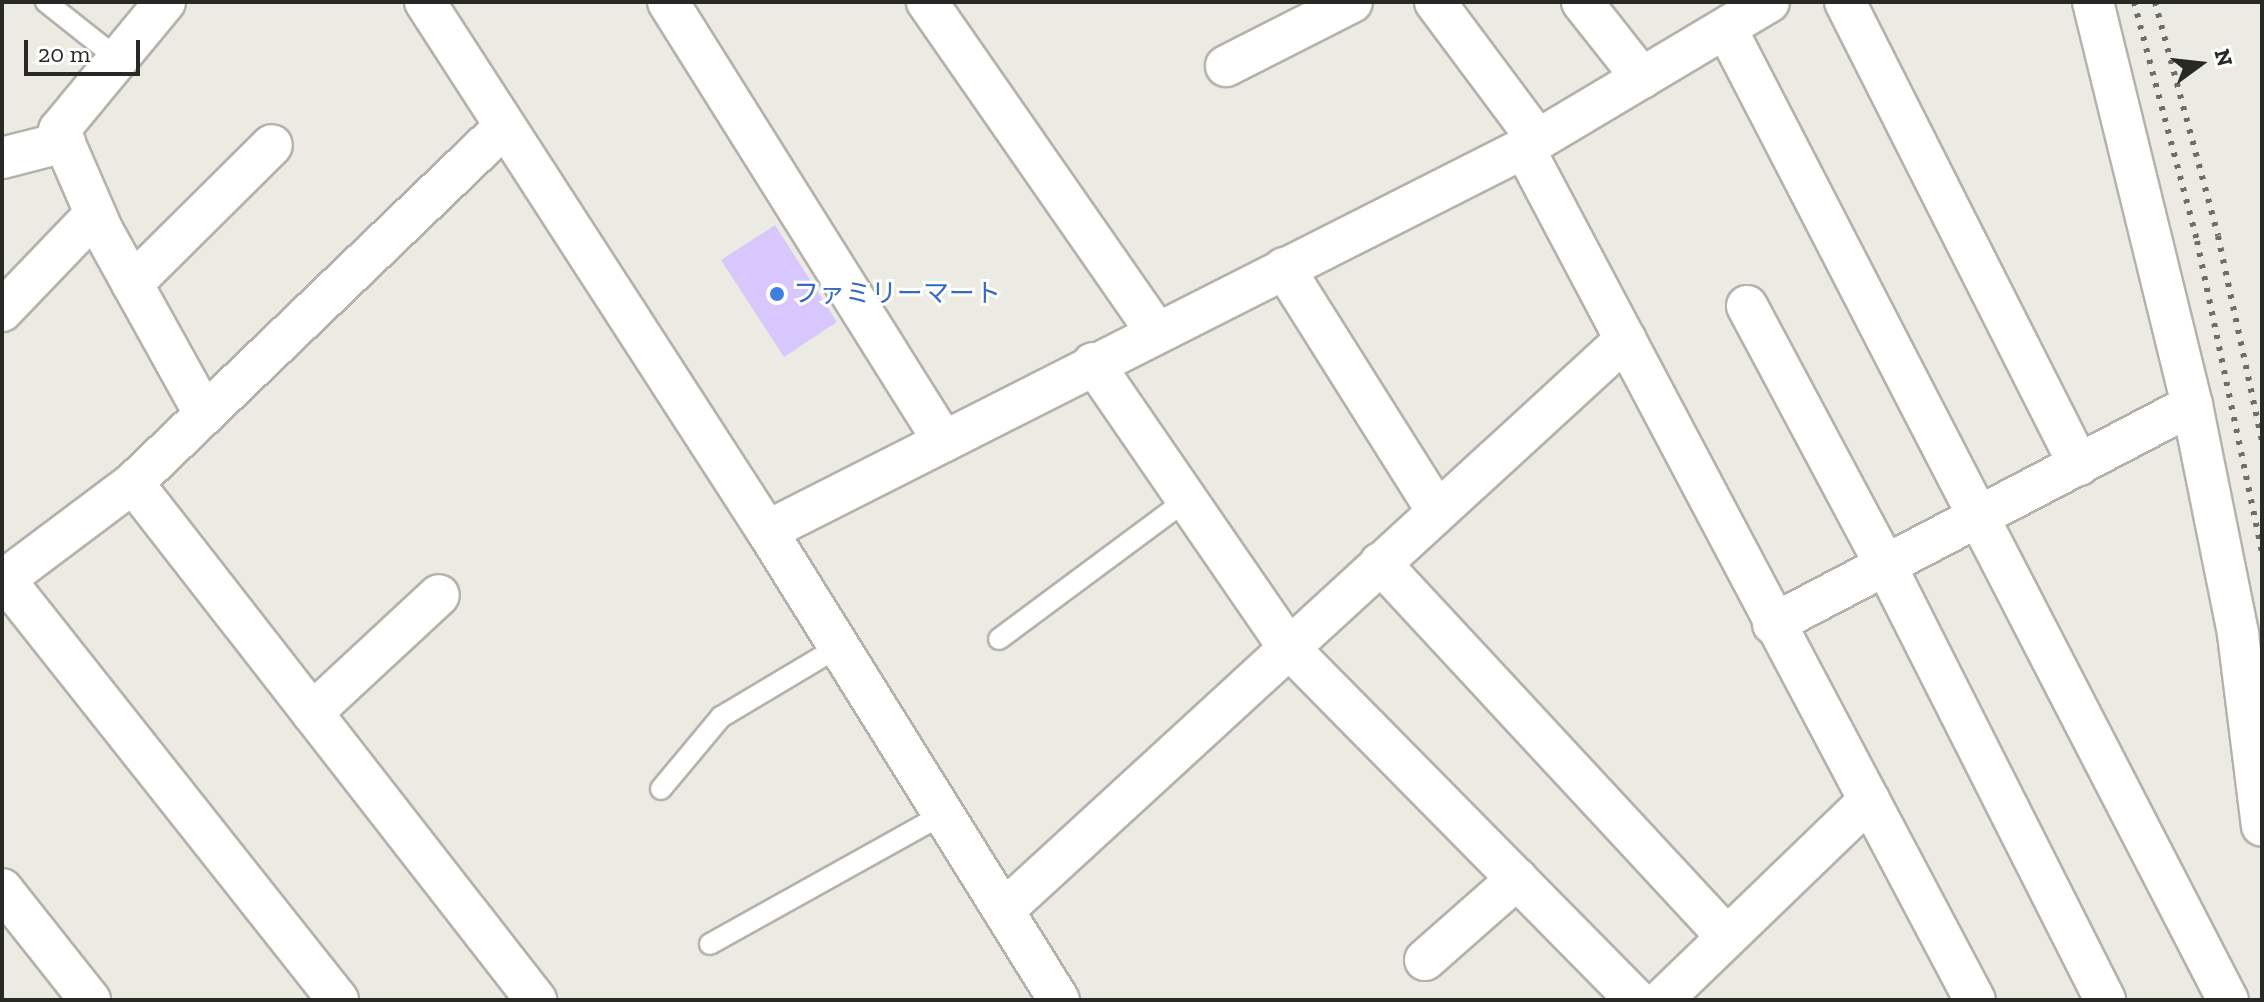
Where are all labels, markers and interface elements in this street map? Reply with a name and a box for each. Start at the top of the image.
scale bar [28,24,144,74]
north arrow [2160,24,2240,104]
text: 20 m [38,39,90,68]
text: N [2208,46,2239,69]
place label: ファミリーマート [793,278,1001,310]
marker: ファミリーマート [768,285,786,303]

